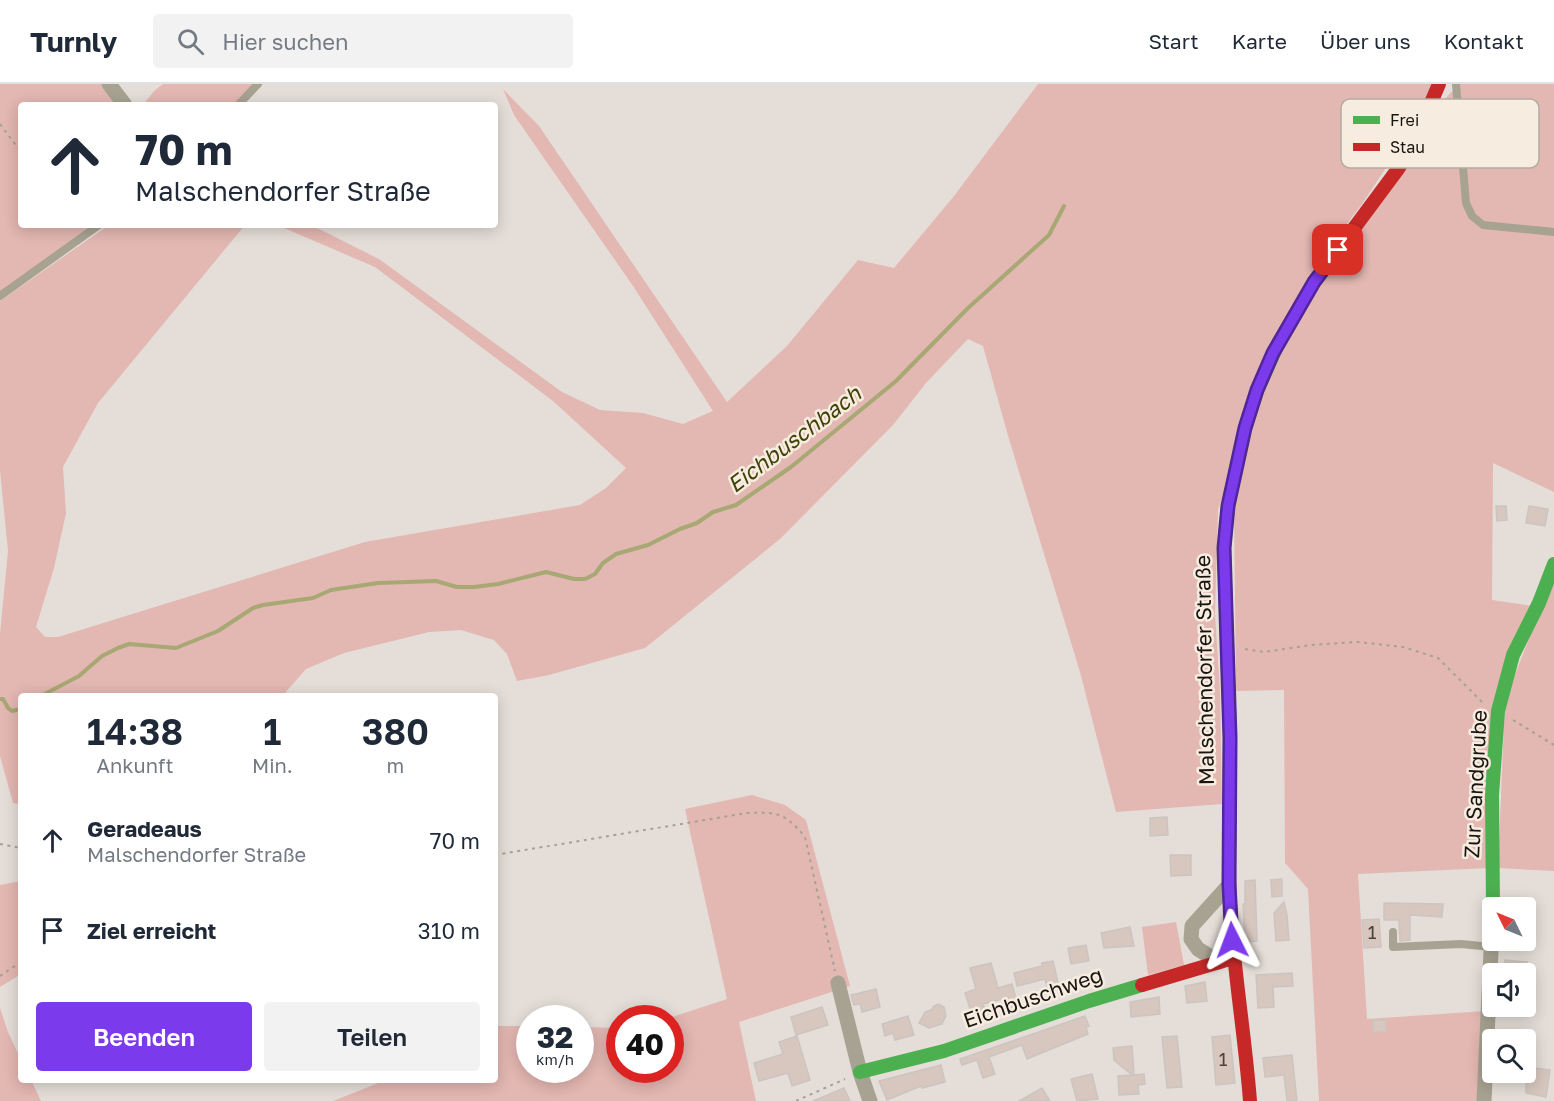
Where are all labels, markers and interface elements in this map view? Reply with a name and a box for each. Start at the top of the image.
search box [153,14,573,68]
text: Turnly [30,25,117,58]
icon: search [174,25,207,58]
text: Hier suchen [222,28,348,55]
text: Start [1148,28,1199,54]
text: Karte [1232,28,1287,54]
text: Über uns [1320,28,1411,54]
text: Kontakt [1444,28,1524,54]
legend [1341,99,1539,168]
text: Frei [1390,110,1419,130]
text: 70 m [135,124,232,174]
icon: ahead [36,126,114,204]
text: Stau [1390,137,1425,157]
text: Malschendorfer Straße [135,175,431,207]
pin [1312,224,1363,275]
icon: arrive [1321,233,1354,266]
water label: Eichbuschbach [722,379,867,498]
street label: Malschendorfer Straße [1189,555,1219,785]
street label: Zur Sandgrube [1458,709,1492,859]
text: 14:38 [87,710,183,753]
text: 1 [263,710,282,753]
text: 380 [362,710,429,753]
text: Ankunft [97,753,173,777]
text: Min. [252,753,293,777]
text: m [387,753,404,777]
text: Geradeaus [87,815,202,842]
icon: ahead [36,824,69,857]
text: 70 m [430,827,480,854]
text: Malschendorfer Straße [87,842,306,866]
north arrow [1482,897,1536,951]
map controls [1482,897,1536,1083]
position arrow [1200,908,1264,972]
icon: arrive [36,914,69,947]
text: Ziel erreicht [87,917,216,944]
text: 310 m [418,917,480,944]
house number: 1 [1368,921,1377,943]
street label: Eichbuschweg [960,961,1106,1033]
button: sound [1482,963,1536,1017]
button: Beenden [36,1002,252,1071]
button: Teilen [264,1002,480,1071]
speed limit sign: 40 [606,1005,684,1083]
text: 32 [537,1019,573,1055]
button: search [1482,1029,1536,1083]
house number: 1 [1219,1048,1228,1070]
text: km/h [536,1050,574,1068]

